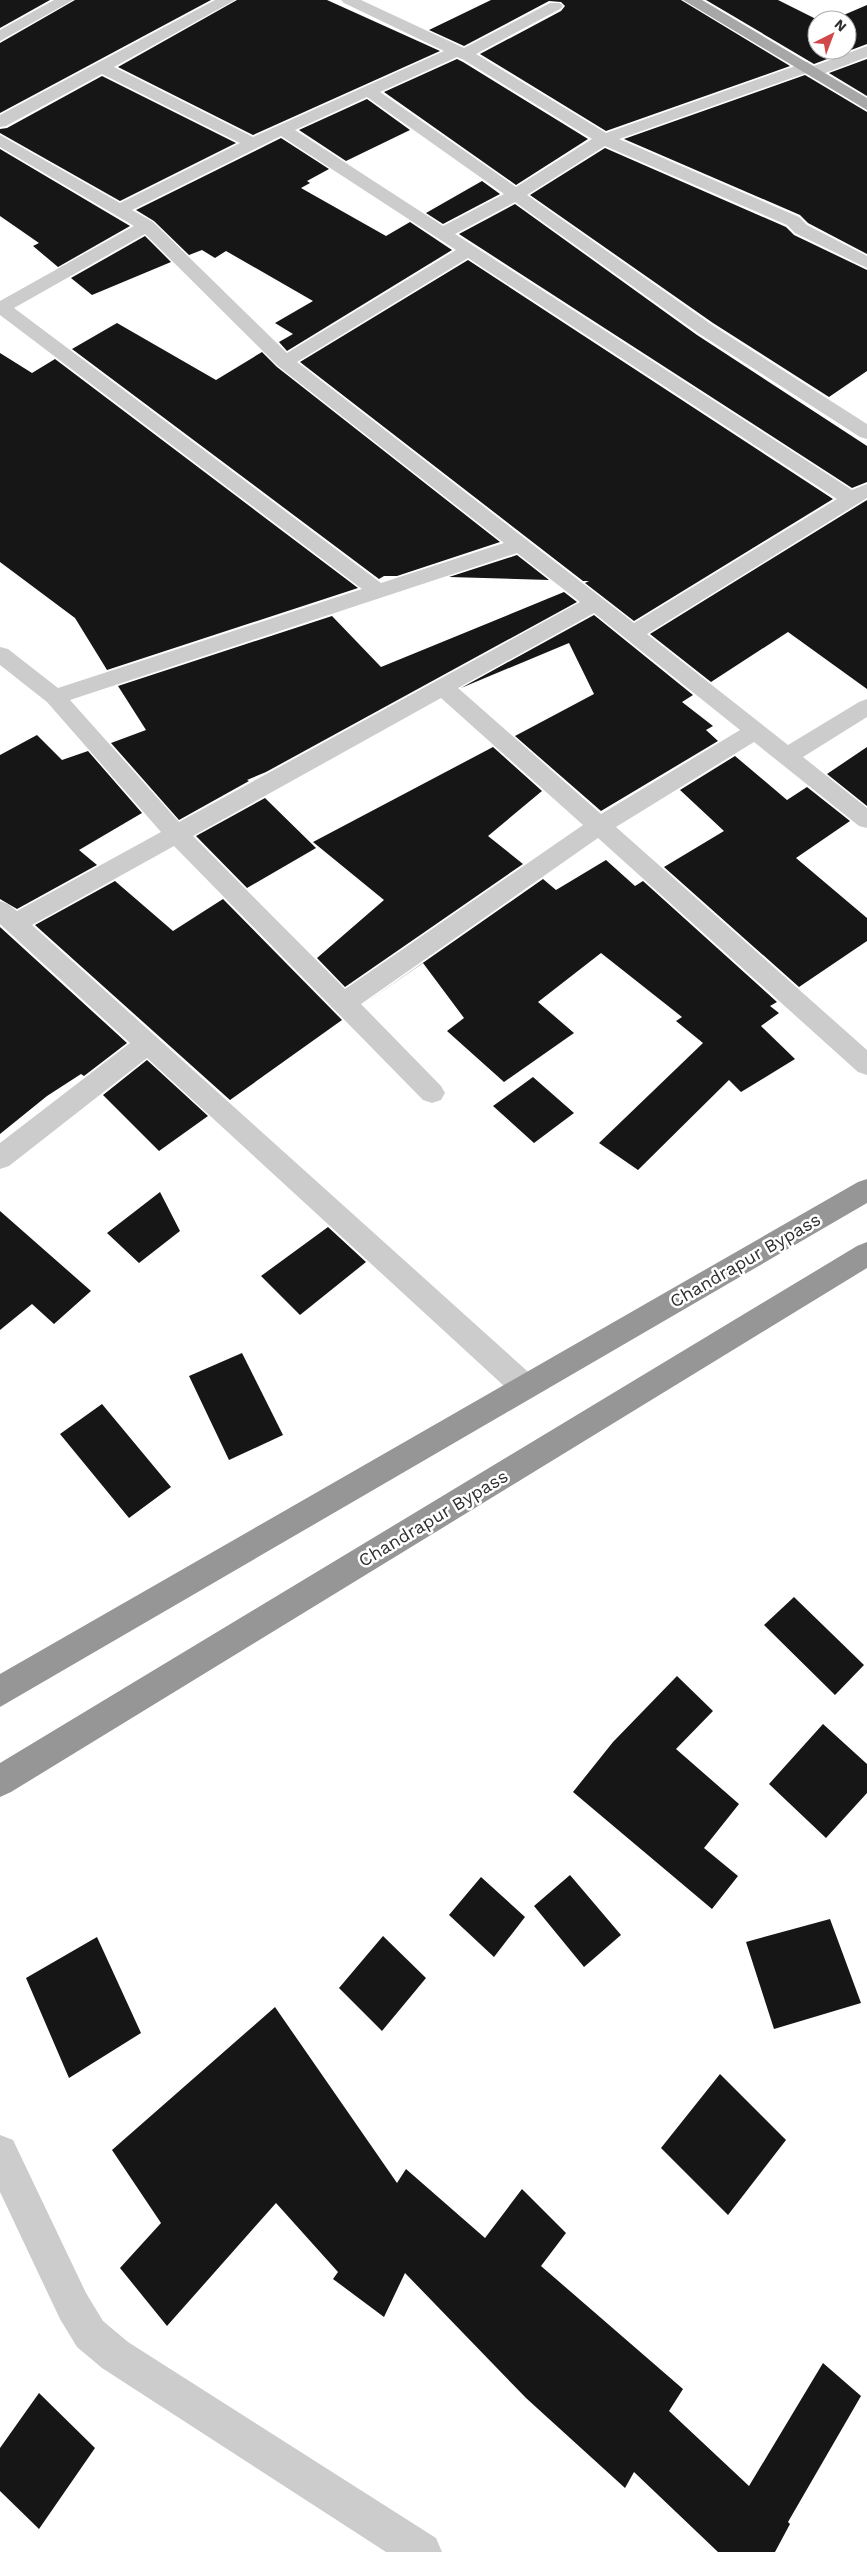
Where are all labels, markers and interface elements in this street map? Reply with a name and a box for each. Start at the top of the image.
north arrow [807,10,857,60]
text: N [831,16,850,35]
street label: Chandrapur Bypass [666,1208,824,1312]
street label: Chandrapur Bypass [355,1465,511,1571]

